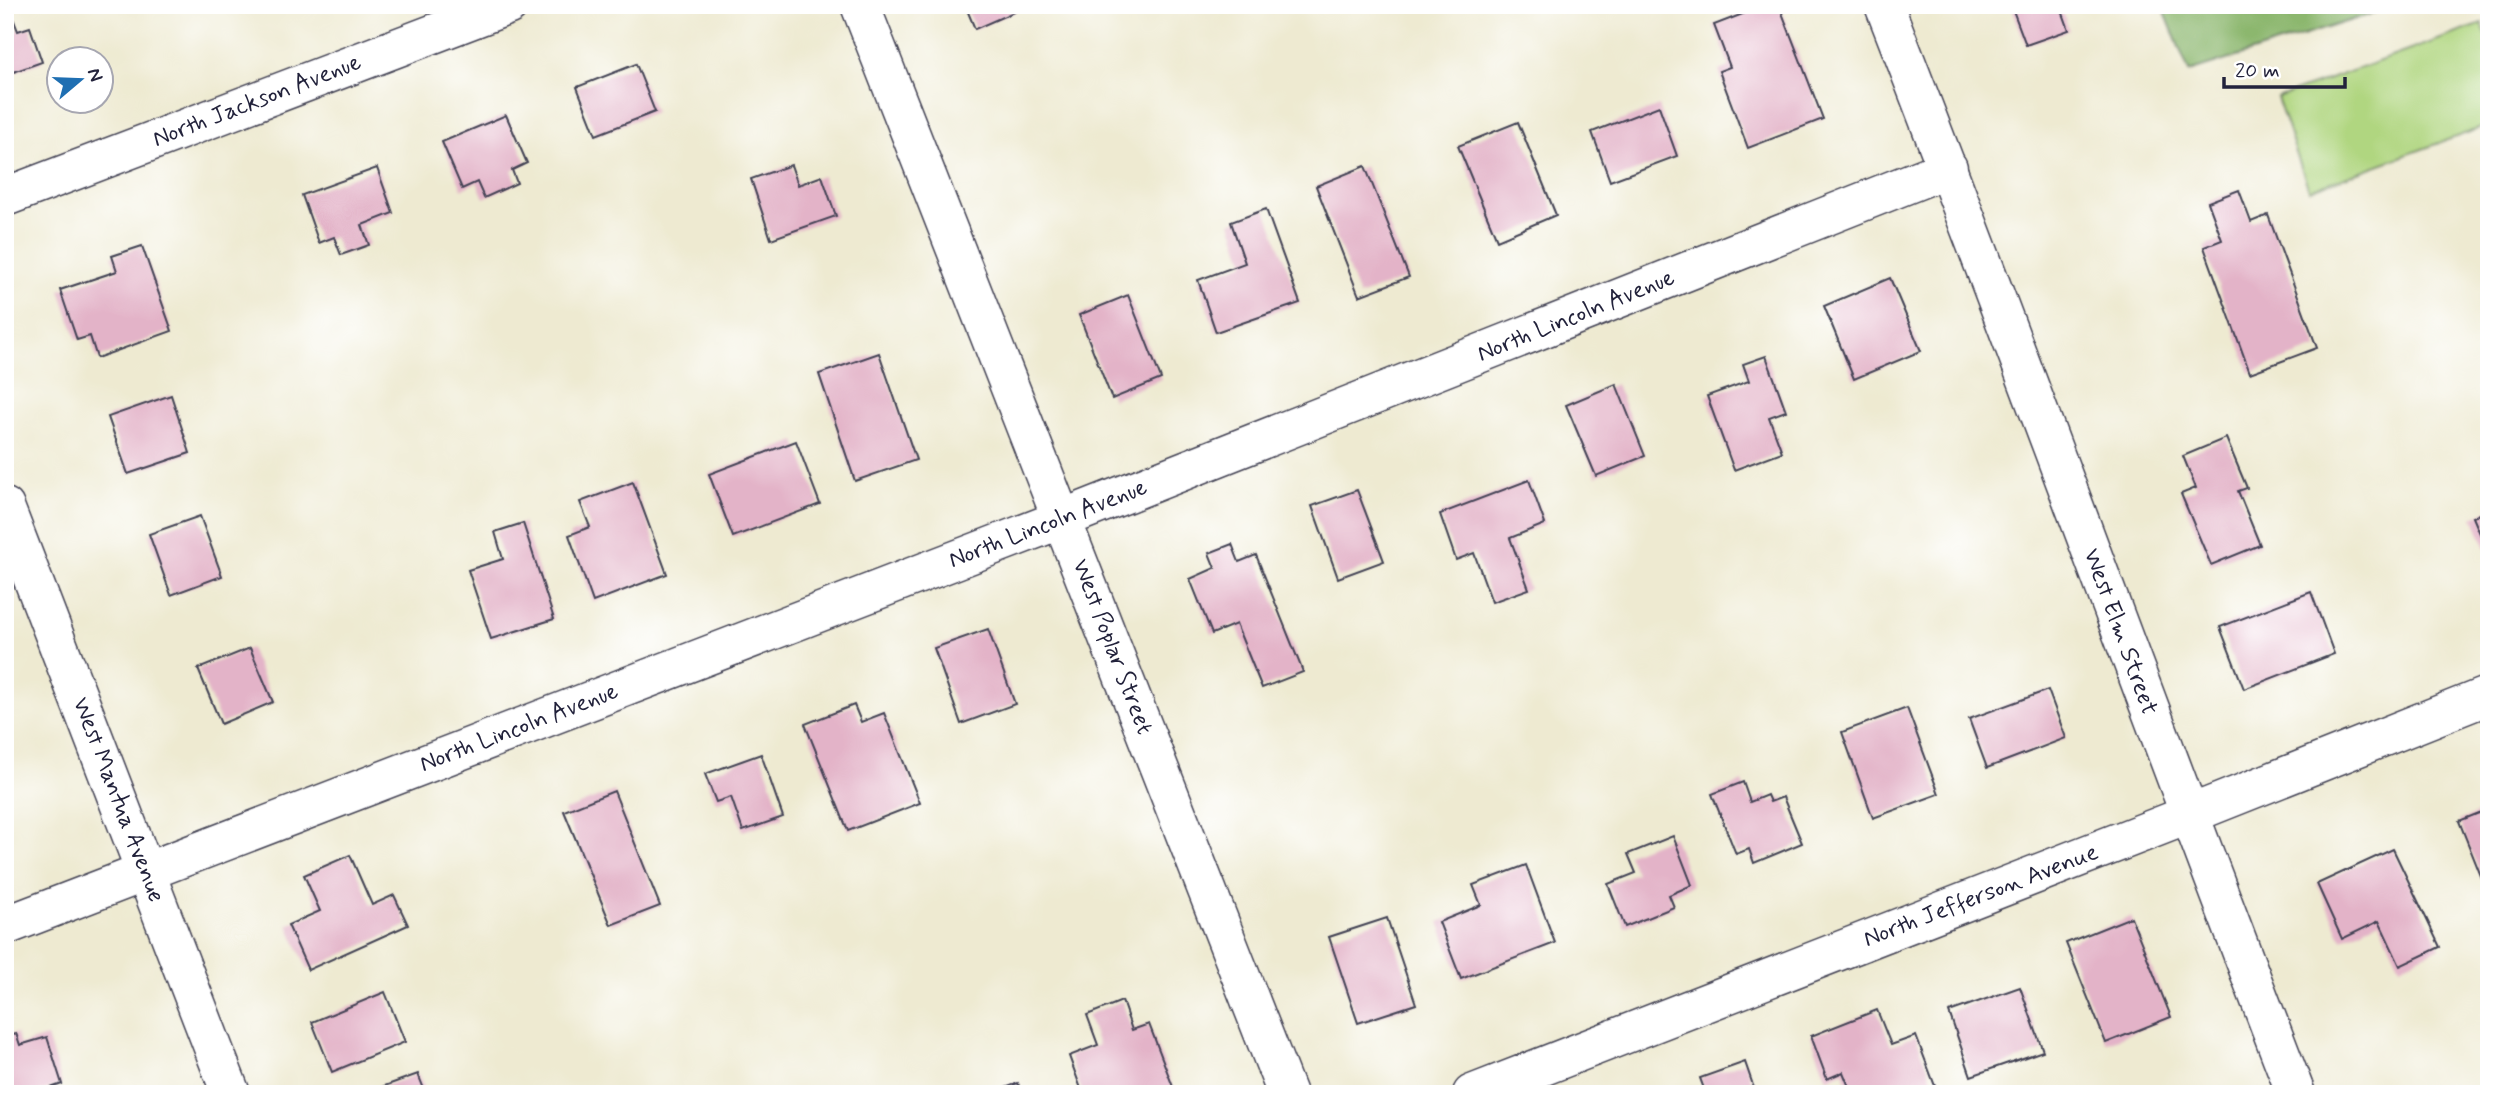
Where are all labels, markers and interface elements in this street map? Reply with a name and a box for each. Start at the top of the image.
north arrow [46,46,116,116]
scale bar [2224,46,2345,90]
street label: North Jackson Avenue [148,47,366,155]
text: 20 m [2235,57,2280,85]
text: N [81,65,109,85]
street label: North Lincoln Avenue [1473,262,1679,370]
street label: North Lincoln Avenue [944,472,1152,576]
street label: West Elm Street [2076,544,2164,720]
street label: West Poplar Street [1064,555,1160,739]
street label: North Lincoln Avenue [415,676,623,780]
street label: West Mantua Avenue [65,693,171,907]
street label: North Jefferson Avenue [1859,837,2103,955]

